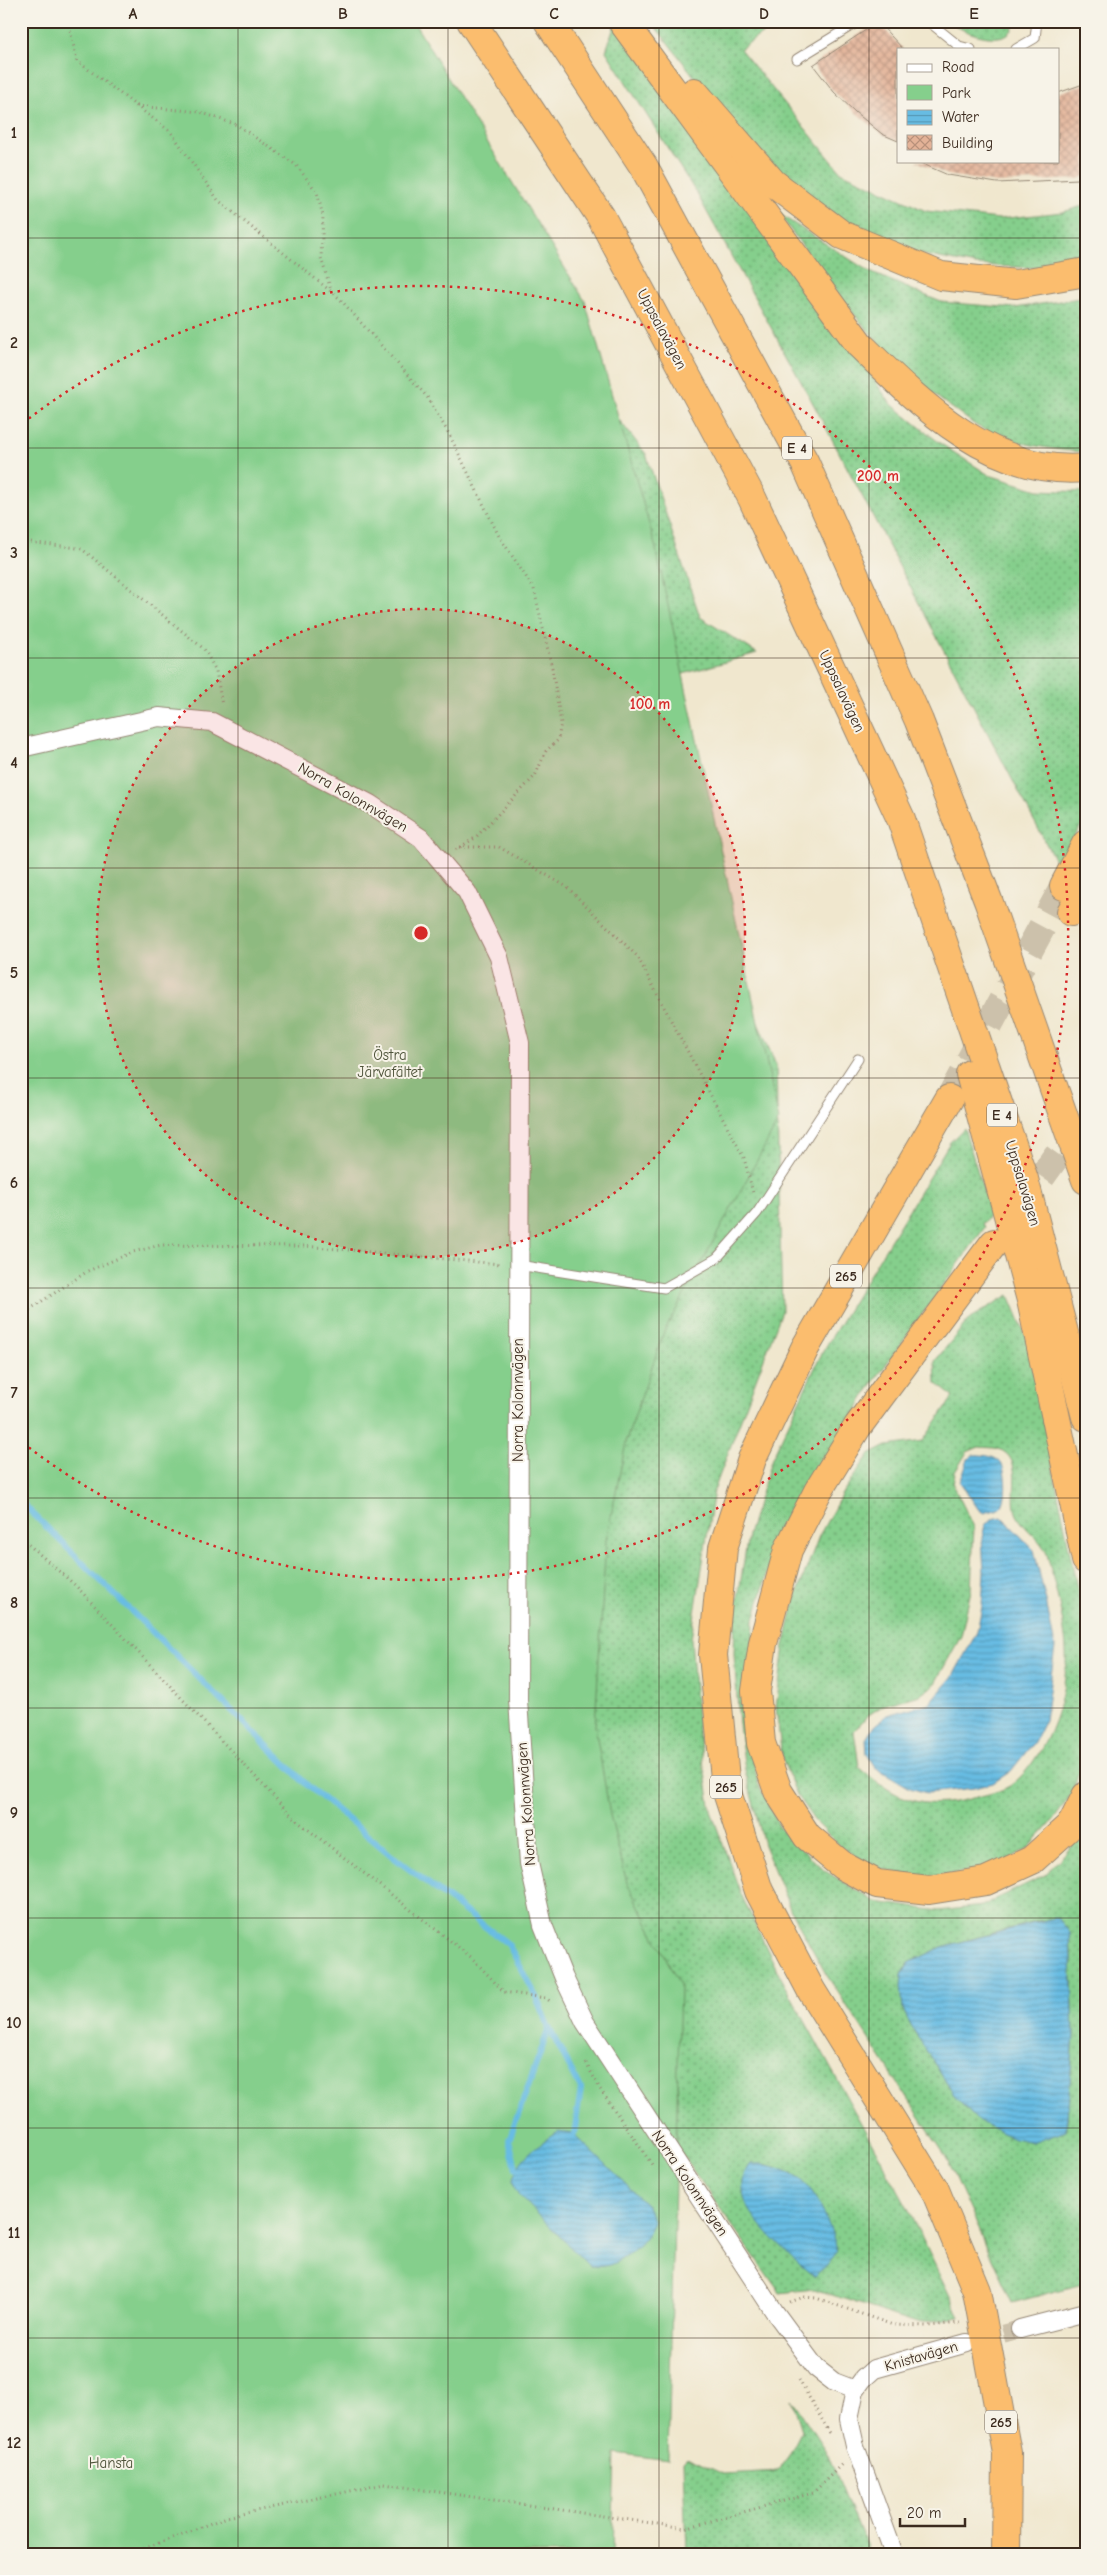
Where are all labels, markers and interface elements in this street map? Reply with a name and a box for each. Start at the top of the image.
text: A [129,5,138,23]
text: B [338,5,348,23]
text: C [549,5,559,23]
text: D [759,5,769,23]
text: E [969,5,979,23]
legend [897,48,1060,162]
text: Road [942,58,974,76]
text: Park [942,84,971,102]
text: Water [942,108,979,126]
text: 1 [11,124,17,142]
text: Building [942,134,993,152]
street label: Uppsalavägen [633,286,691,372]
text: 2 [10,334,18,352]
road number: E 4 [782,436,812,459]
text: 200 m [857,467,899,485]
text: 3 [10,544,18,562]
street label: Uppsalavägen [815,647,869,735]
text: 100 m [630,695,670,713]
text: 4 [10,754,18,772]
street label: Norra Kolonnvägen [295,758,411,836]
centre of rings [412,924,430,942]
text: 5 [10,964,18,982]
park label: Östra Järvafältet [358,1046,423,1081]
road number: E 4 [987,1104,1017,1126]
street label: Uppsalavägen [1001,1138,1045,1228]
text: 6 [10,1174,18,1192]
road number: 265 [830,1264,862,1288]
street label: Norra Kolonnvägen [509,1338,527,1462]
text: 7 [10,1384,18,1402]
text: 8 [10,1594,18,1612]
street label: Norra Kolonnvägen [513,1742,539,1866]
road number: 265 [710,1775,742,1798]
text: 9 [10,1804,18,1822]
text: 10 [6,2014,22,2032]
street label: Norra Kolonnvägen [648,2127,732,2239]
text: 11 [8,2224,20,2242]
street label: Knistavägen [882,2337,960,2375]
road number: 265 [985,2410,1017,2434]
text: 12 [7,2434,21,2452]
park label: Hansta [89,2454,133,2472]
scale bar [900,2495,964,2527]
text: 20 m [907,2504,941,2522]

